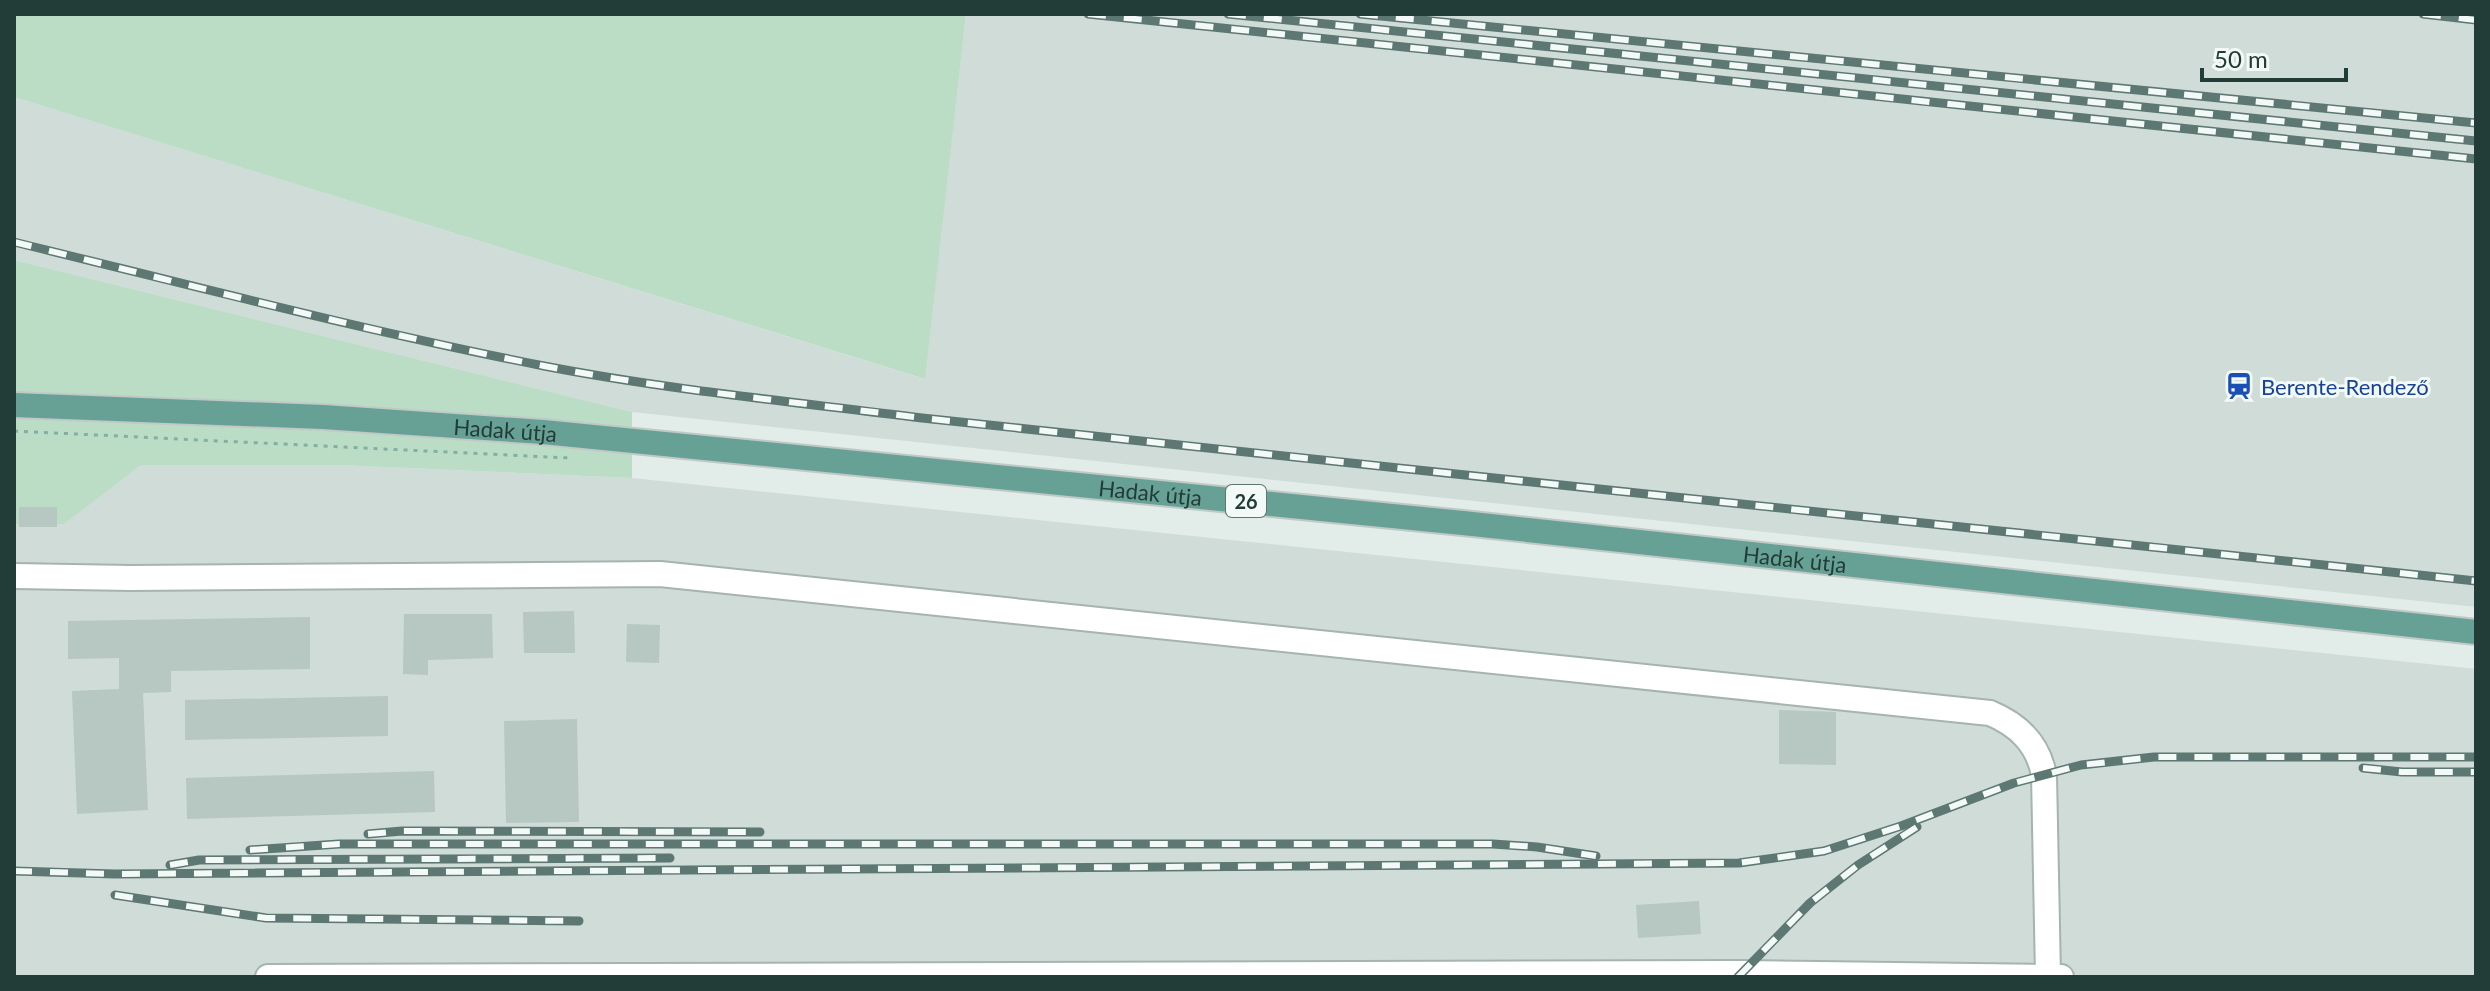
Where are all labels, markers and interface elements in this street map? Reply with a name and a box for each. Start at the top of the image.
scale bar [2202,32,2346,82]
text: 50 m [2214,44,2268,73]
station icon: Berente-Rendező [2224,371,2254,401]
place label: Berente-Rendező [2261,373,2429,400]
street label: Hadak útja [453,412,558,447]
street label: Hadak útja [1097,474,1203,511]
road number: 26 [1226,485,1266,517]
street label: Hadak útja [1742,540,1848,578]

